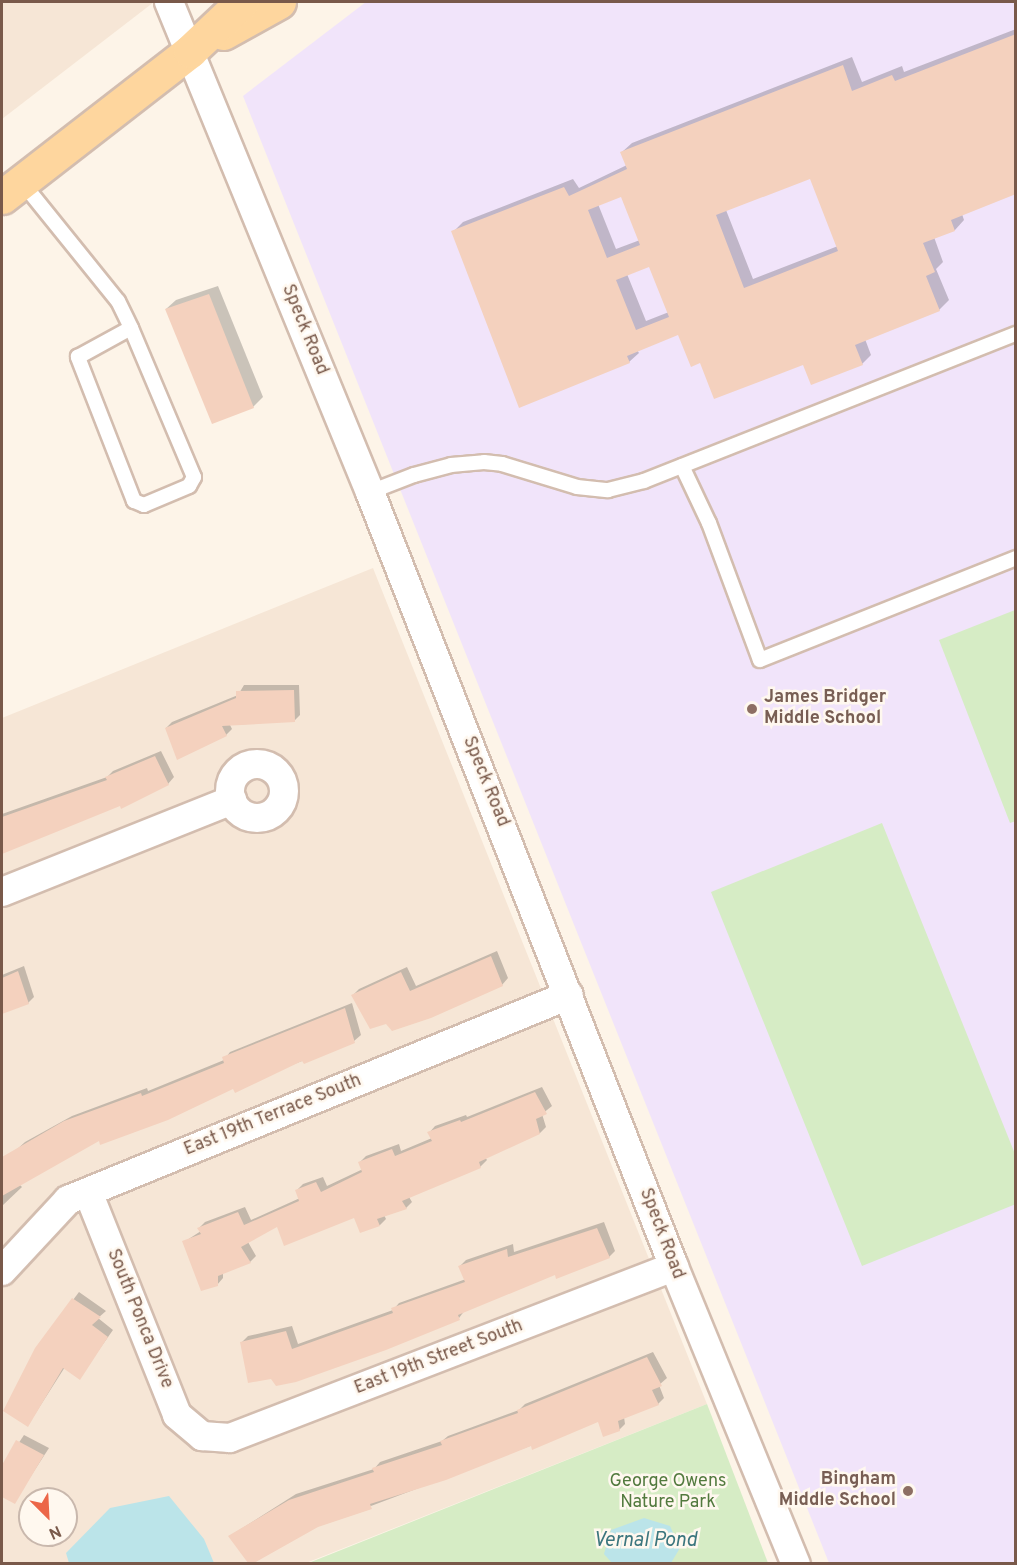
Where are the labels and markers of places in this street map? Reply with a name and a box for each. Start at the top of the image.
place label: James Bridger Middle School [764,688,886,730]
marker: James Bridger Middle School [745,702,759,716]
place label: Bingham Middle School [779,1470,896,1512]
marker: Bingham Middle School [901,1484,915,1498]

